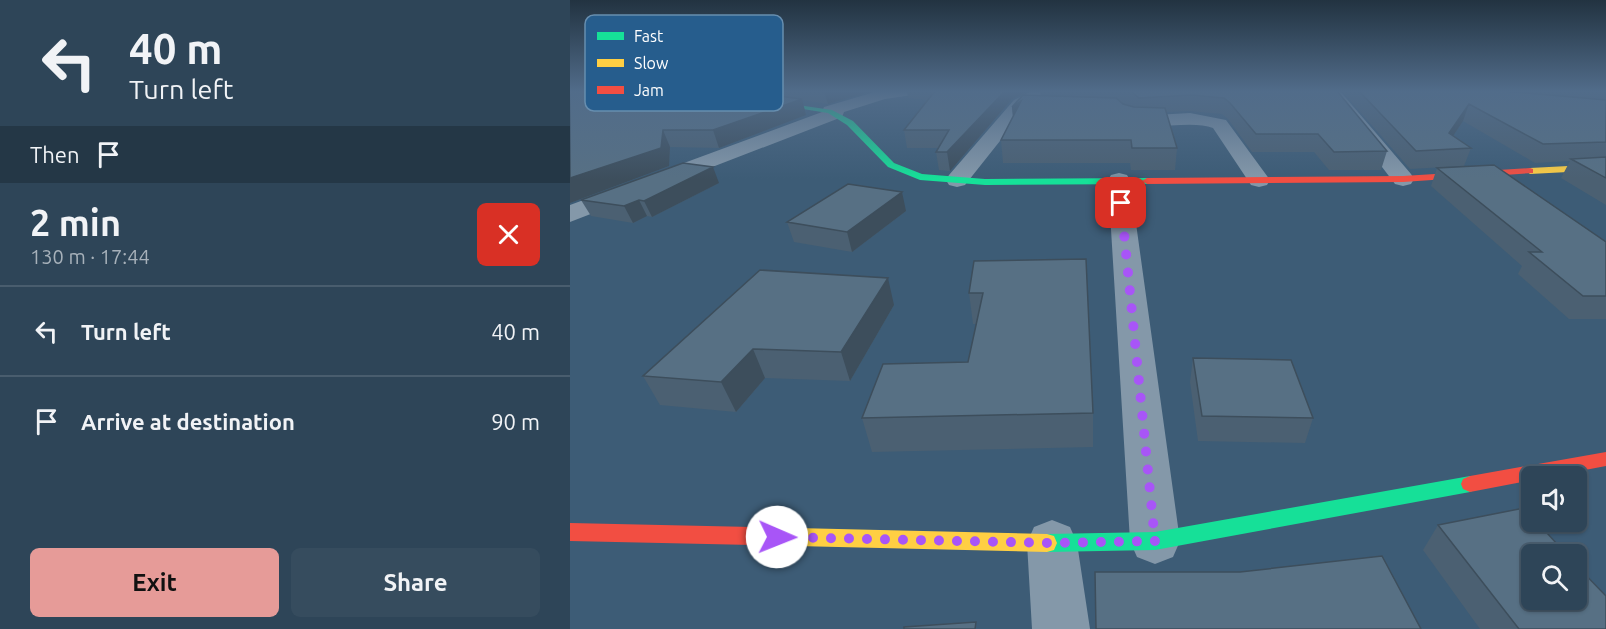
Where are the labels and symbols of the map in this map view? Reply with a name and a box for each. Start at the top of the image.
legend [585,15,783,111]
text: Fast [634,27,664,45]
text: Slow [634,54,669,72]
text: Jam [634,81,664,99]
pin [1095,177,1146,228]
position arrow [745,505,809,569]

